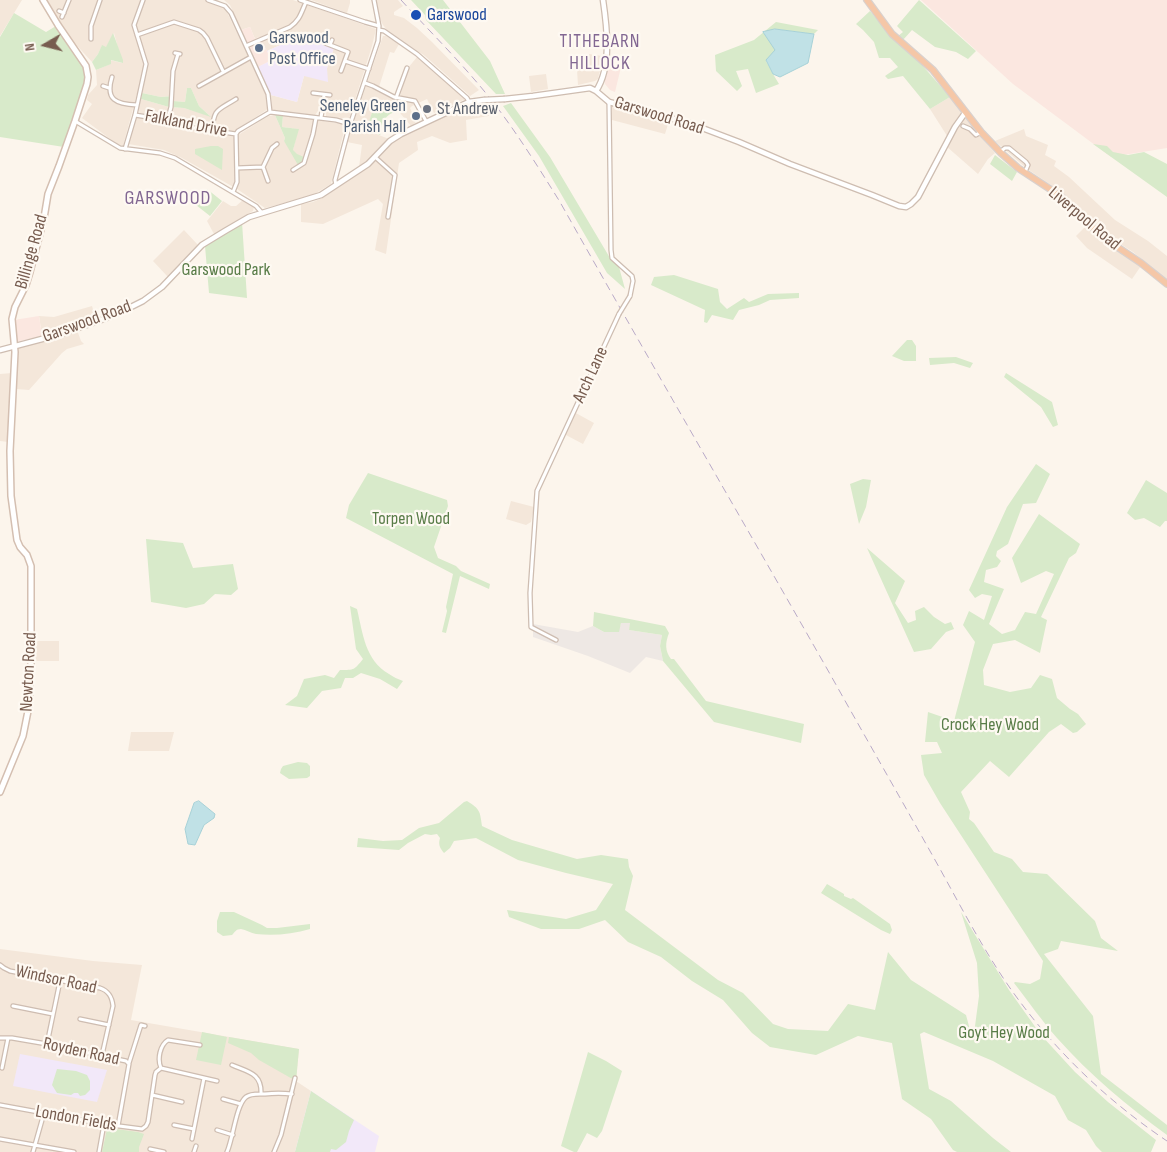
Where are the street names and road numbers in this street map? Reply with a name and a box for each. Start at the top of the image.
street label: Garswood Road [612,92,706,140]
street label: Falkland Drive [143,105,229,143]
street label: Liverpool Road [1043,183,1125,255]
street label: Billinge Road [11,212,53,292]
street label: Garswood Road [40,296,134,348]
street label: Arch Lane [569,344,613,406]
street label: Newton Road [16,632,42,712]
street label: Windsor Road [14,961,98,999]
street label: Royden Road [41,1033,121,1071]
street label: London Fields [34,1101,118,1137]

